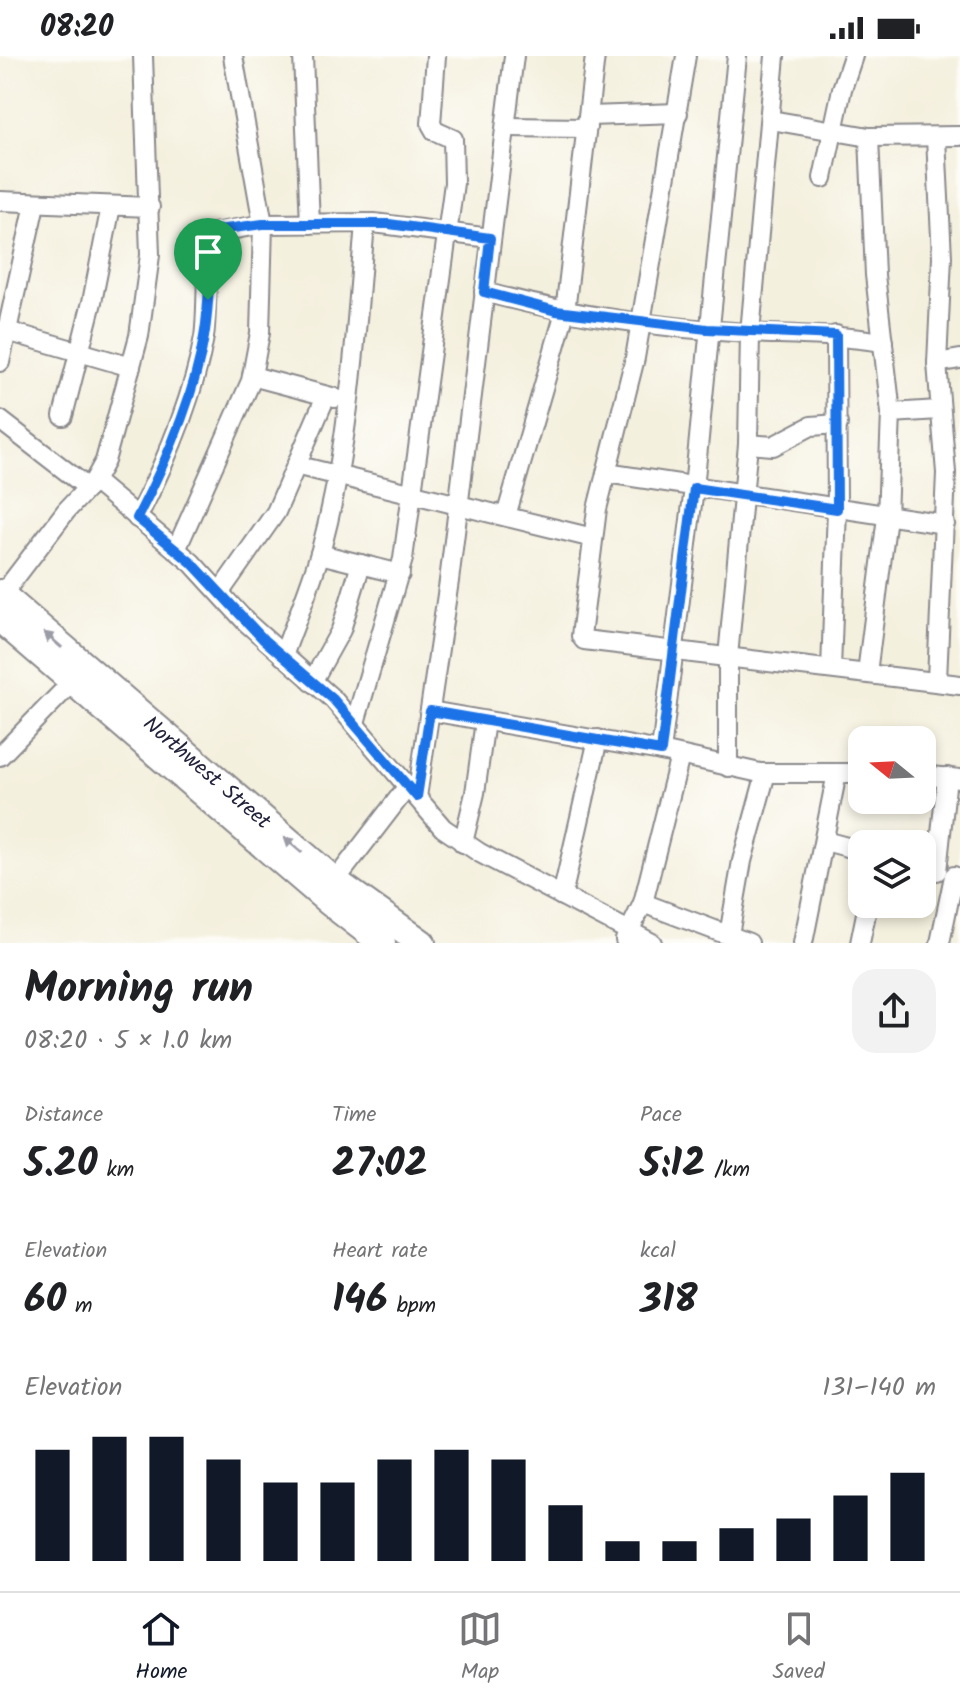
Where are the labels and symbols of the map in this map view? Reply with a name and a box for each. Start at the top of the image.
pin [174,218,242,300]
one-way arrow [44,631,63,649]
street label: Northwest Street [134,708,278,839]
north arrow [848,726,936,814]
one-way arrow [284,837,304,854]

